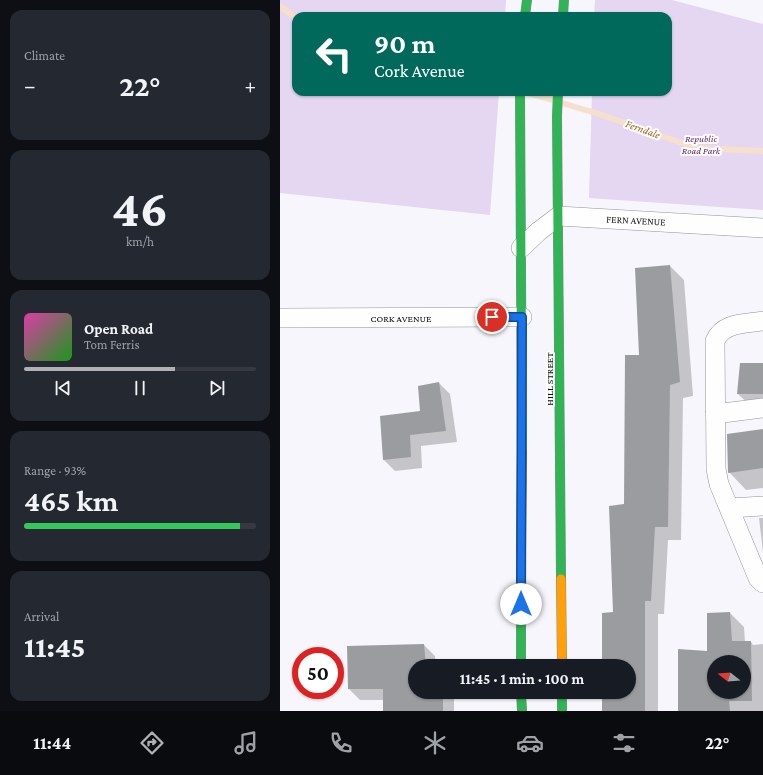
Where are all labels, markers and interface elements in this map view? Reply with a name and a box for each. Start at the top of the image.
icon: left [308,28,360,80]
text: 90 m [374,28,435,59]
text: Climate [24,48,65,63]
text: Cork Avenue [374,61,465,81]
text: 22° [119,69,161,102]
text: − [24,73,36,98]
text: + [244,73,256,98]
water label: Ferndale [624,117,663,141]
park label: Republic Road Park [682,133,721,156]
text: 46 [112,179,168,237]
street label: FERN AVENUE [606,213,667,228]
text: km/h [126,234,154,249]
pin [475,300,509,334]
icon: arrive [481,306,503,328]
street label: CORK AVENUE [371,313,432,324]
text: Open Road [84,321,153,337]
text: Tom Ferris [84,337,139,352]
street label: HILL STREET [544,352,555,406]
icon: previous [52,377,74,399]
icon: pause [129,377,151,399]
icon: next [206,377,228,399]
text: Range · 93% [24,463,86,478]
text: 465 km [24,484,118,517]
position arrow [500,583,542,625]
text: Arrival [24,609,59,624]
text: 11:45 [24,630,86,663]
speed limit sign: 50 [292,647,344,699]
north arrow [707,655,751,699]
map controls [707,655,751,699]
text: 11:45 · 1 min · 100 m [460,671,584,687]
icon: directions [138,729,166,757]
icon: music [232,729,260,757]
icon: phone [327,729,355,757]
icon: climate [421,729,449,757]
icon: car [516,729,544,757]
icon: filters [610,729,638,757]
text: 11:44 [33,733,71,753]
text: 22° [705,733,730,753]

